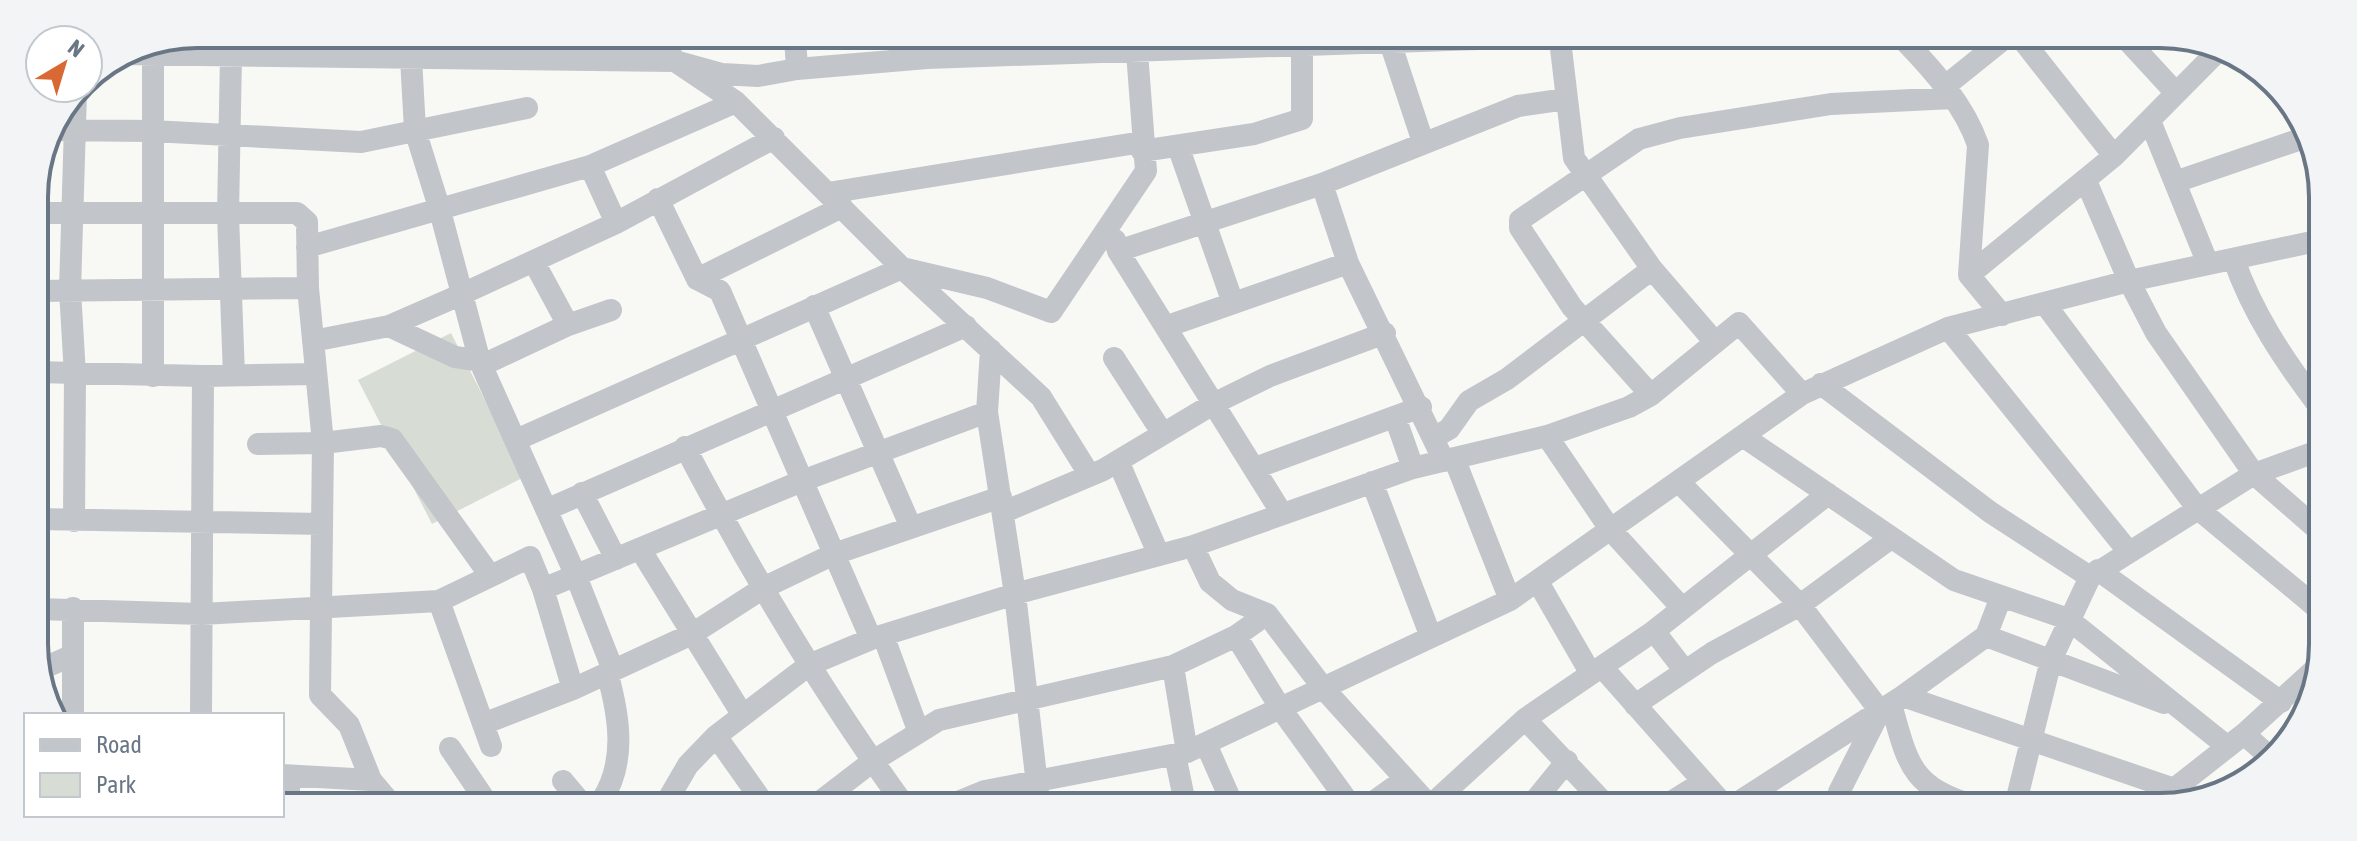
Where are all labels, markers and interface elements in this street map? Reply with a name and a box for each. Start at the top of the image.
north arrow [24,24,104,104]
text: N [63,34,89,62]
legend [24,713,284,817]
text: Road [96,731,142,758]
text: Park [96,771,137,798]

